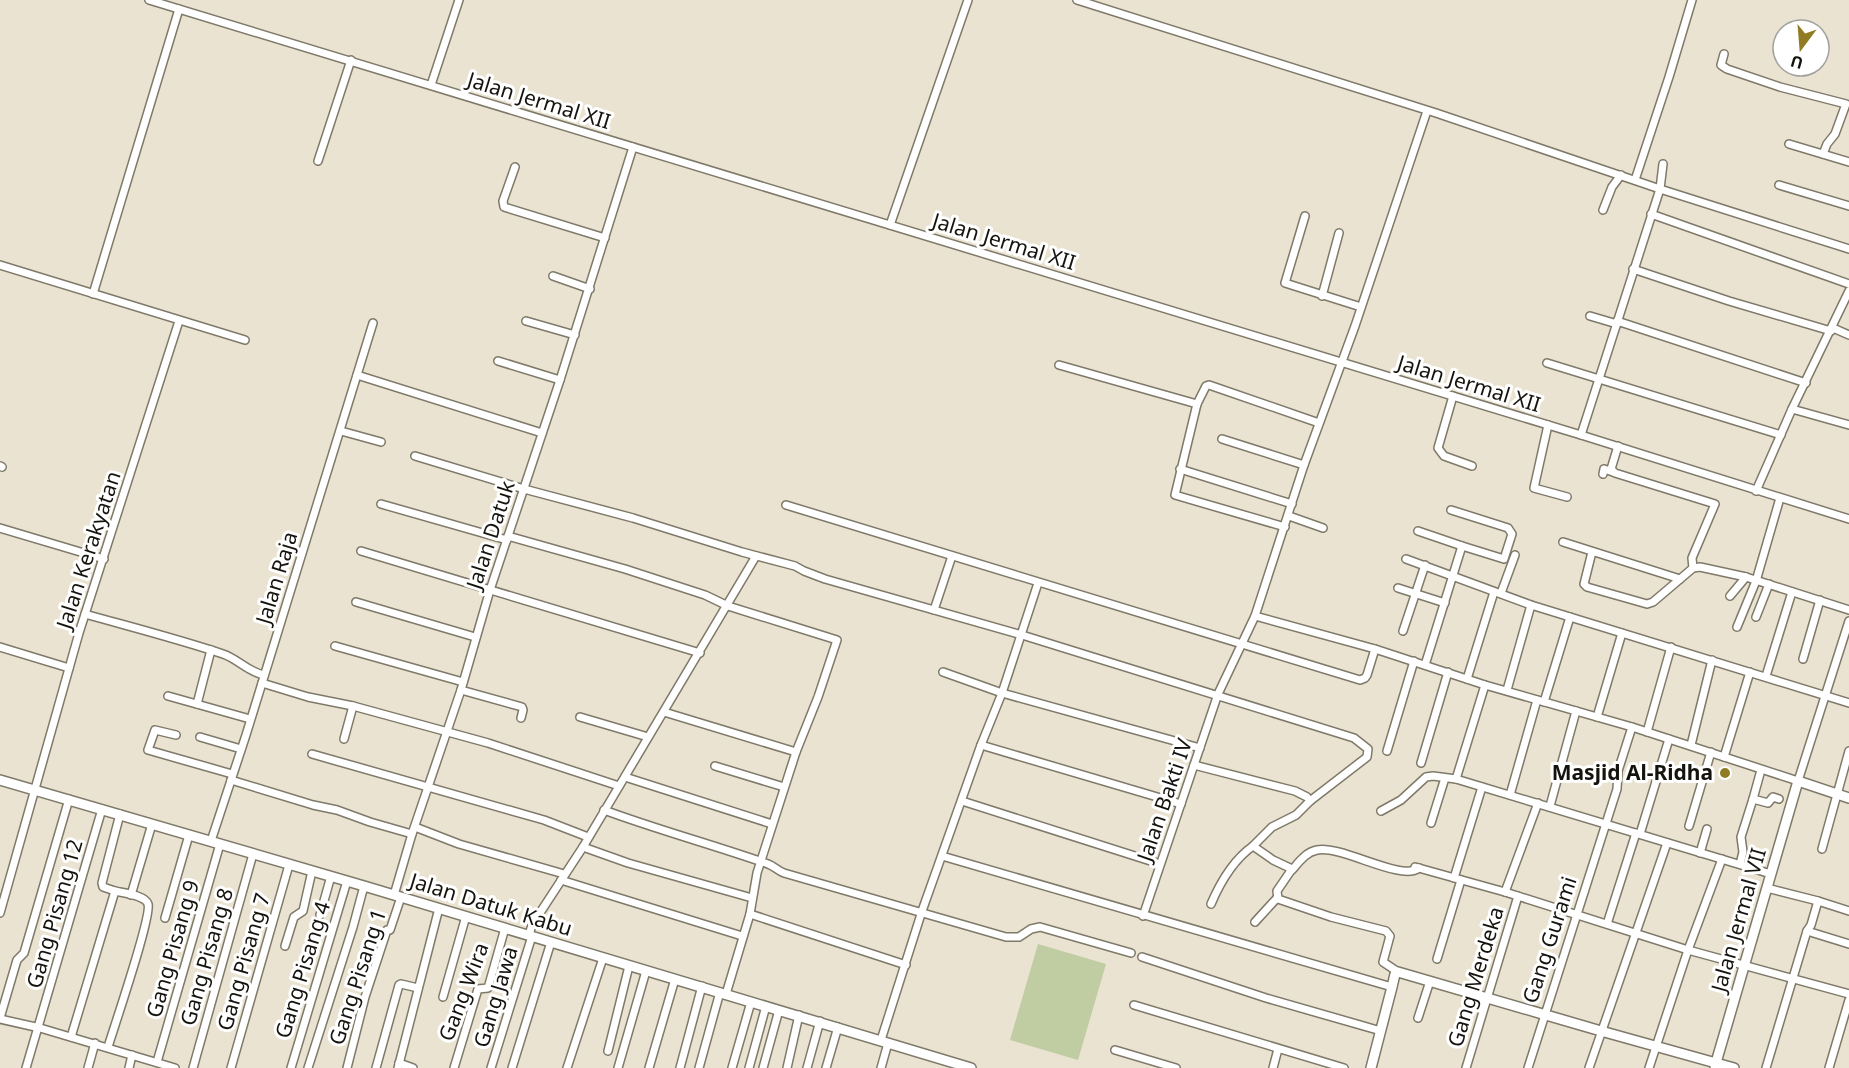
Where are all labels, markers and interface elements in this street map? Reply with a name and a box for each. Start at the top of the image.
north arrow [1771,18,1831,78]
text: U [1788,50,1806,75]
street label: Jalan Jermal XII [462,64,614,135]
street label: Jalan Jermal XII [927,205,1079,276]
street label: Jalan Jermal XII [1392,347,1544,418]
street label: Jalan Kerakyatan [49,467,127,634]
street label: Jalan Datuk [459,476,521,594]
street label: Jalan Raja [248,528,303,629]
street label: Jalan Bakti IV [1129,734,1198,867]
place label: Masjid Al-Ridha [1552,758,1713,786]
marker: Masjid Al-Ridha [1718,766,1732,780]
street label: Gang Pisang 12 [19,836,89,991]
street label: Jalan Jermal VII [1704,844,1772,997]
street label: Jalan Datuk Kabu [405,865,576,942]
street label: Gang Gurami [1515,873,1583,1007]
street label: Gang Pisang 9 [139,877,205,1021]
street label: Gang Pisang 8 [173,885,239,1029]
street label: Gang Pisang 7 [210,890,276,1034]
street label: Gang Pisang 4 [268,898,336,1042]
street label: Gang Merdeka [1440,903,1510,1050]
street label: Gang Pisang 1 [322,905,392,1048]
street label: Gang Wira [431,938,495,1045]
street label: Gang Jawa [466,943,524,1051]

